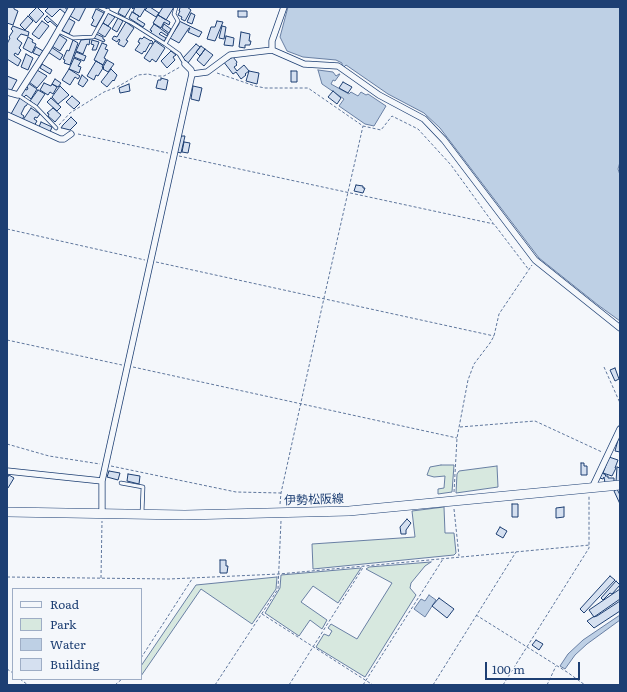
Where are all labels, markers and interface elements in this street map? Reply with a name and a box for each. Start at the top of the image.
street label: 伊勢松阪線 [284,492,344,508]
legend [12,588,142,680]
text: Road [50,595,79,613]
text: Park [50,615,76,633]
text: Water [50,635,86,653]
scale bar [487,654,582,680]
text: Building [50,655,99,673]
text: 100 m [492,660,525,678]

